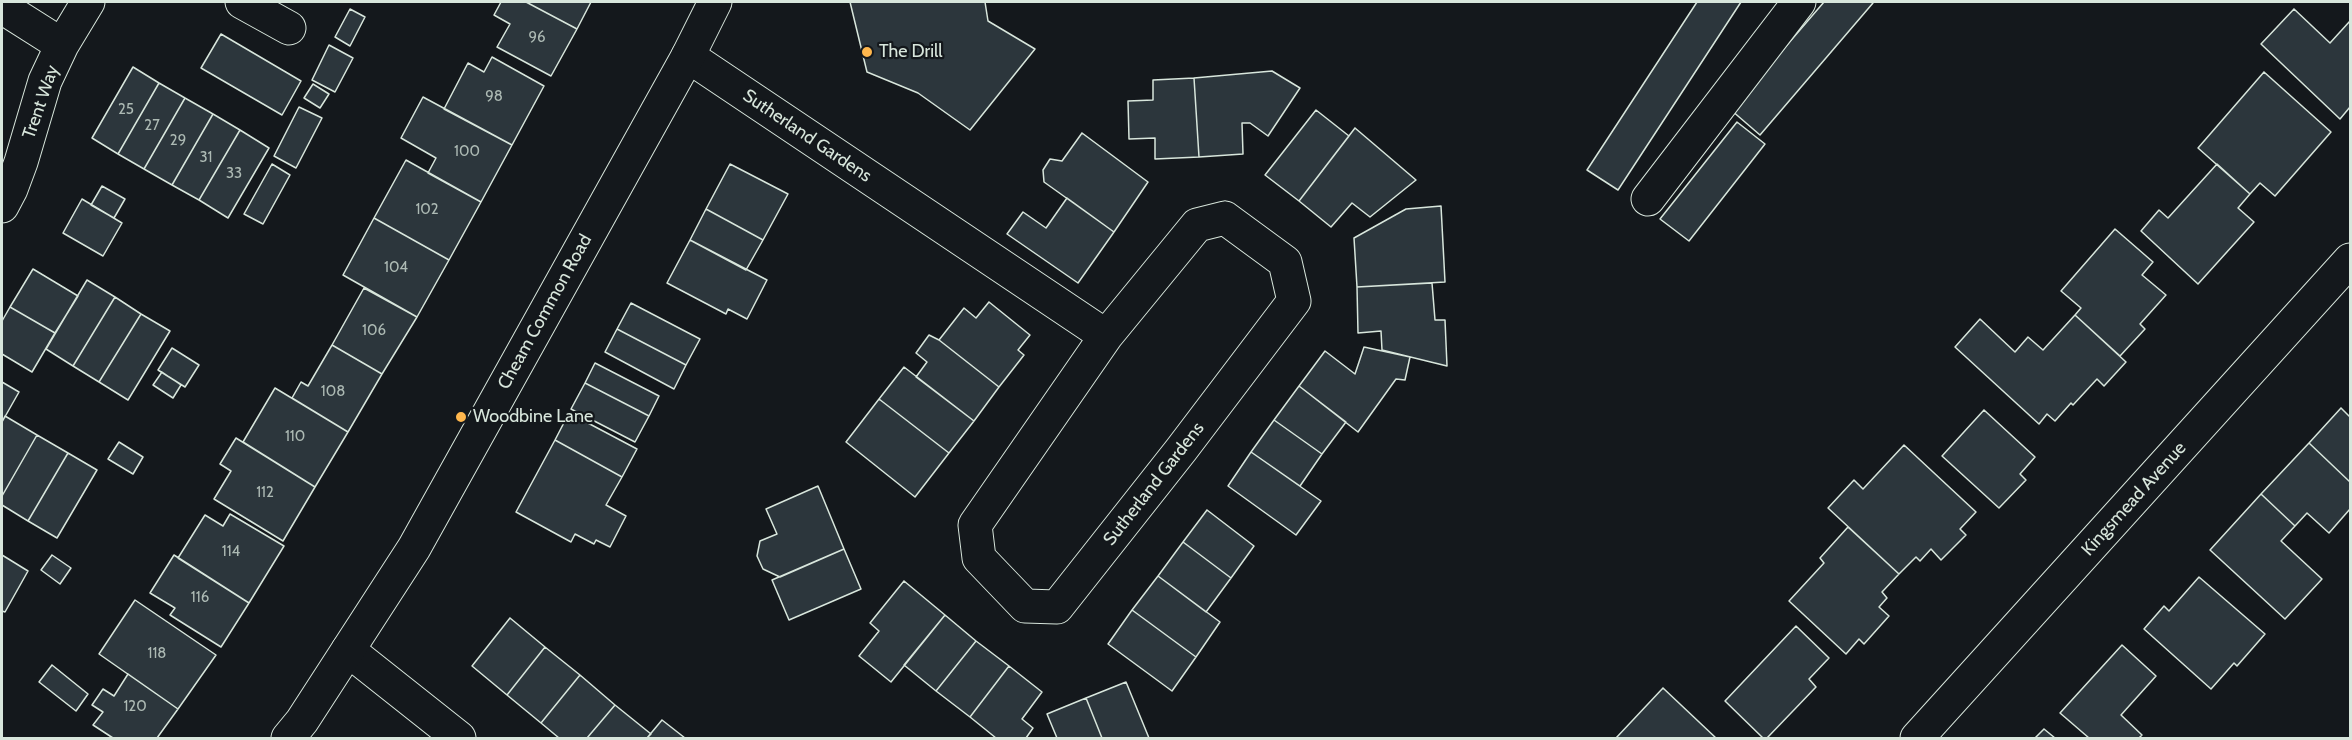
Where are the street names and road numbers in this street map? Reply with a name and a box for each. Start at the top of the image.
street label: Trent Way [18,62,64,142]
street label: Sutherland Gardens [739,85,875,187]
street label: Cheam Common Road [493,231,597,393]
street label: Sutherland Gardens [1099,418,1209,550]
street label: Kingsmead Avenue [2077,438,2191,560]

